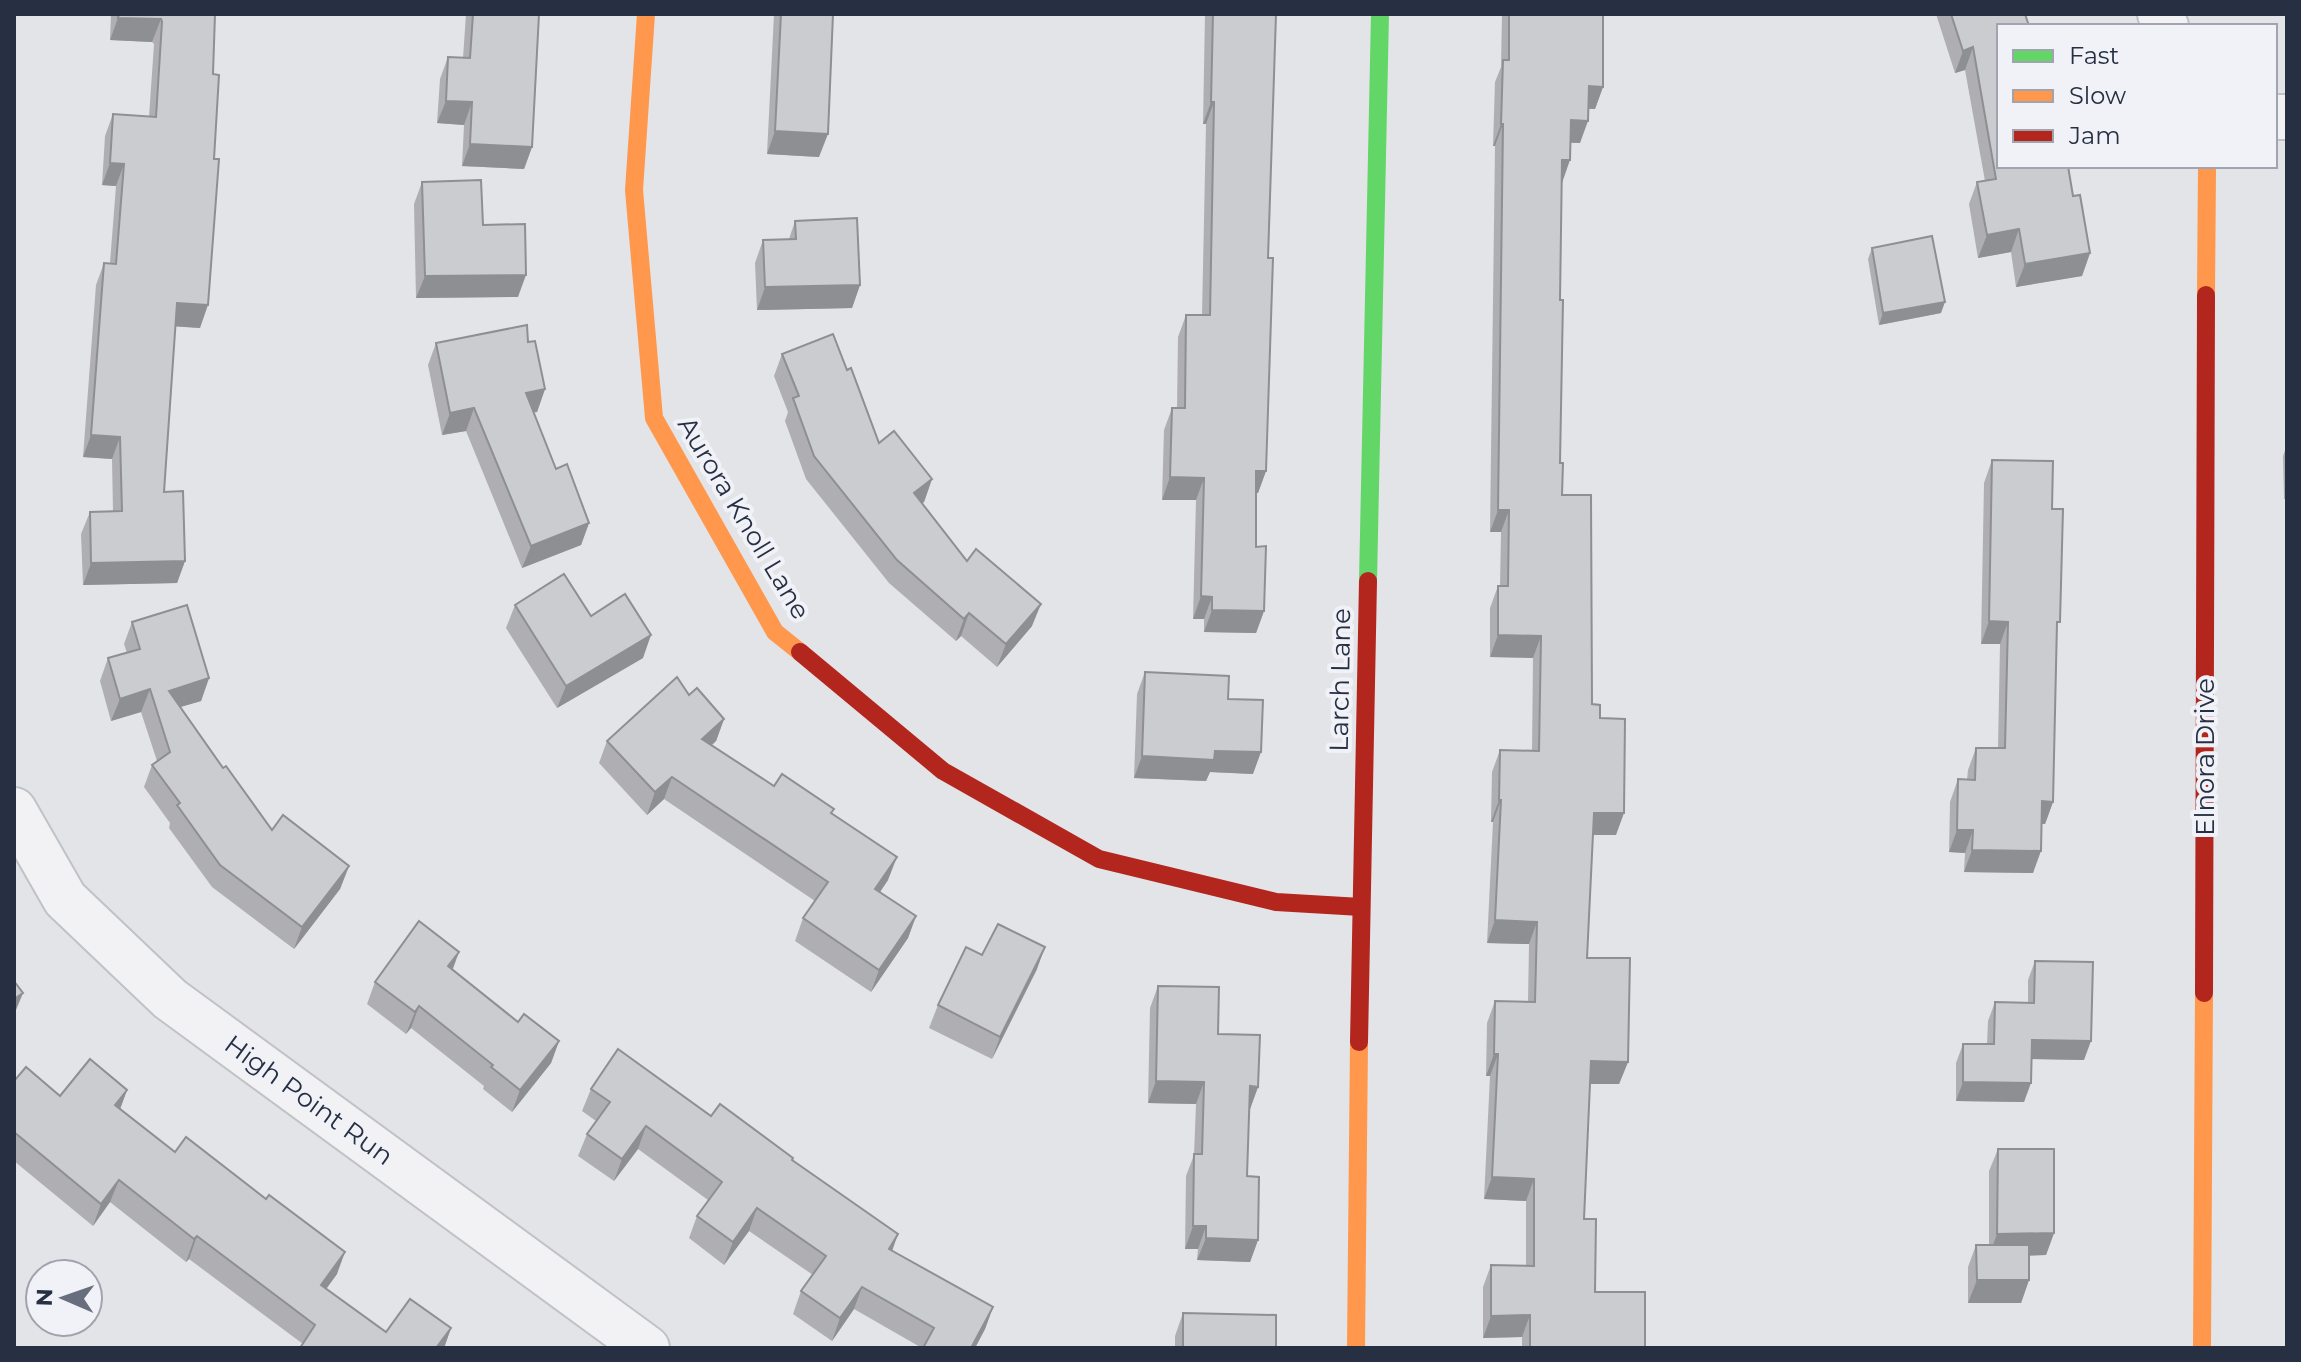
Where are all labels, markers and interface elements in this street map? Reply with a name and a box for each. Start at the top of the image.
legend [1997,24,2277,168]
text: Fast [2069,41,2120,70]
text: Slow [2069,81,2126,110]
text: Jam [2068,121,2121,150]
street label: Aurora Knoll Lane [671,411,817,625]
street label: Larch Lane [1323,608,1357,752]
street label: Elnora Drive [2189,678,2221,836]
street label: High Point Run [218,1028,400,1172]
north arrow [24,1258,104,1338]
text: N [31,1288,58,1307]

